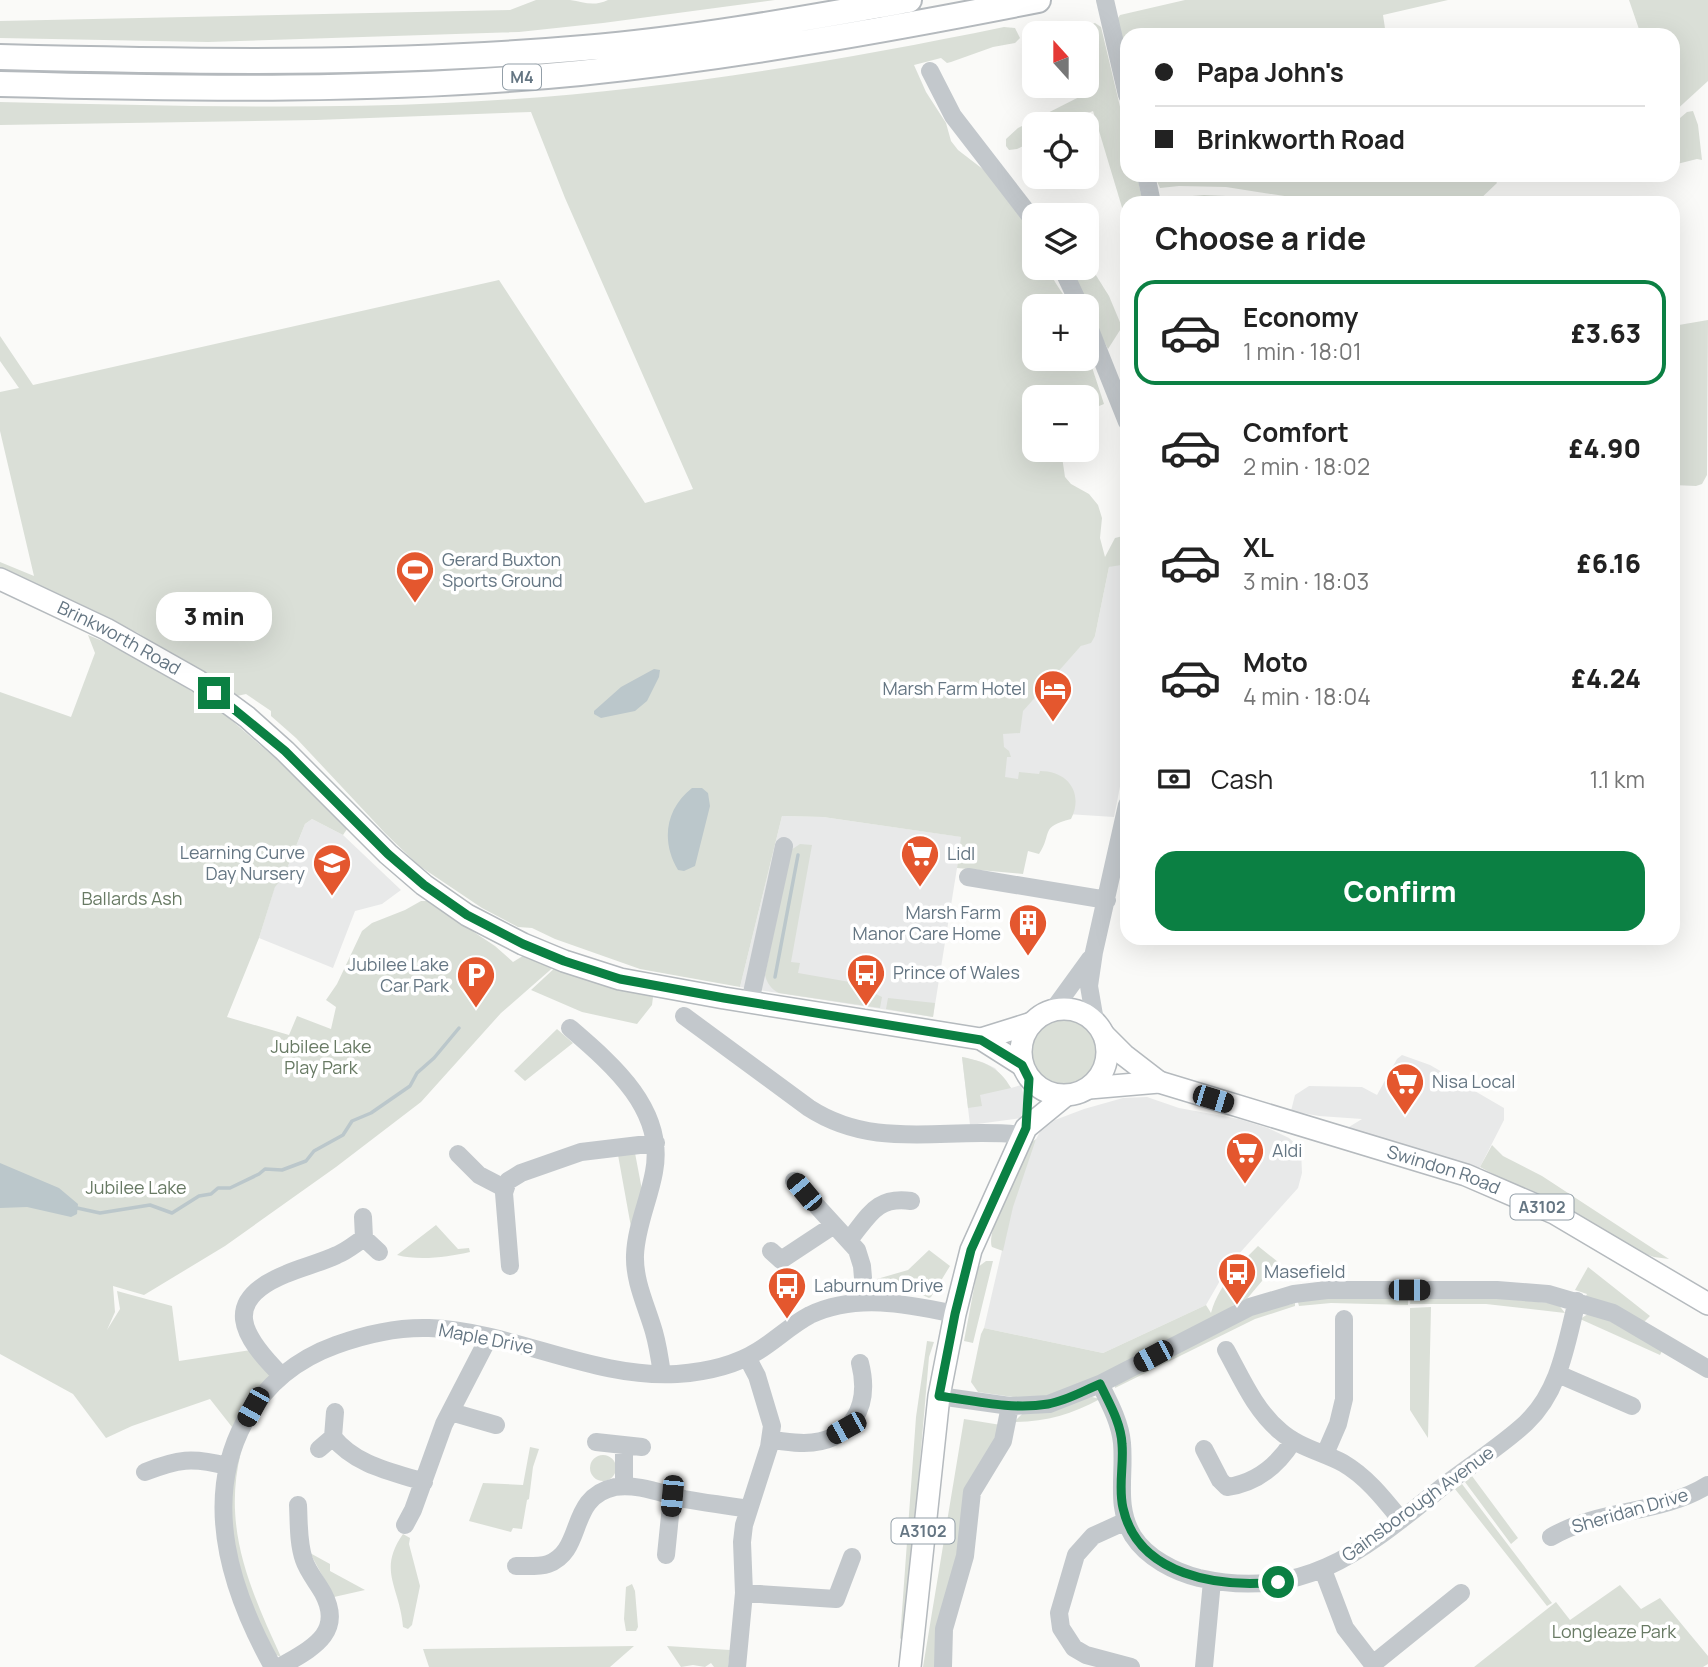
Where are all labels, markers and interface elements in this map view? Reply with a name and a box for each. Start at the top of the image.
north arrow [1022,21,1099,98]
map controls [1022,21,1099,462]
text: Papa John's [1197,54,1344,90]
road number: M4 [503,64,541,90]
button: locate [1022,112,1099,189]
text: Brinkworth Road [1197,121,1405,157]
button: layers [1022,203,1099,280]
text: Choose a ride [1155,216,1366,260]
button: + [1022,294,1099,371]
text: Economy [1243,299,1358,335]
icon: car [1159,301,1222,364]
text: £3.63 [1571,315,1641,351]
text: 1 min · 18:01 [1243,335,1362,367]
button: − [1022,385,1099,462]
text: Comfort [1243,414,1349,450]
icon: car [1159,416,1222,479]
text: £4.90 [1569,430,1641,466]
text: 2 min · 18:02 [1243,450,1370,482]
text: XL [1243,529,1274,565]
icon: car [1159,531,1222,594]
text: £6.16 [1577,545,1641,581]
place label: Gerard Buxton Sports Ground [442,547,563,592]
sports icon: Gerard Buxton Sports Ground [394,549,436,604]
text: 3 min · 18:03 [1243,565,1369,597]
callout: 3 min [156,592,272,640]
street label: Brinkworth Road [54,595,185,680]
text: 3 min [184,600,244,632]
text: Moto [1243,644,1308,680]
icon: car [1159,646,1222,709]
text: £4.24 [1571,660,1641,696]
hotel icon: Marsh Farm Hotel [1032,668,1074,723]
place label: Marsh Farm Hotel [882,676,1026,700]
route end [198,677,230,709]
text: 4 min · 18:04 [1243,680,1371,712]
icon: cash [1155,760,1193,798]
text: Cash [1211,761,1273,797]
text: 1.1 km [1589,763,1645,795]
supermarket icon: Lidl [899,833,941,888]
place label: Learning Curve Day Nursery [180,840,305,885]
place label: Lidl [947,841,975,865]
school or university icon: Learning Curve Day Nursery [311,842,353,897]
button: Confirm [1155,851,1645,931]
park label: Ballards Ash [81,886,183,910]
place label: Marsh Farm Manor Care Home [853,900,1001,945]
building icon: Marsh Farm Manor Care Home [1007,902,1049,957]
place label: Jubilee Lake Car Park [348,952,450,997]
bus stop icon: Prince of Wales [845,952,887,1007]
parking icon: Jubilee Lake Car Park [455,954,497,1009]
place label: Prince of Wales [893,960,1020,984]
park label: Jubilee Lake Play Park [270,1034,372,1079]
supermarket icon: Nisa Local [1384,1061,1426,1116]
place label: Nisa Local [1432,1069,1516,1093]
car [1190,1083,1237,1115]
supermarket icon: Aldi [1224,1130,1266,1185]
place label: Aldi [1272,1138,1302,1162]
street label: Swindon Road [1384,1139,1504,1199]
car [783,1169,826,1215]
park label: Jubilee Lake [85,1175,187,1199]
road number: A3102 [1510,1194,1574,1219]
bus stop icon: Masefield [1216,1251,1258,1306]
place label: Masefield [1264,1259,1345,1283]
bus stop icon: Laburnum Drive [766,1265,808,1320]
place label: Laburnum Drive [814,1273,943,1297]
car [1389,1280,1431,1301]
street label: Maple Drive [437,1317,536,1359]
car [1130,1337,1177,1375]
car [234,1384,273,1430]
car [823,1409,870,1447]
street label: Gainsborough Avenue [1337,1440,1498,1567]
car [660,1474,685,1518]
street label: Sheridan Drive [1569,1482,1691,1538]
road number: A3102 [892,1518,954,1544]
route start [1262,1566,1294,1598]
park label: Longleaze Park [1552,1619,1677,1643]

